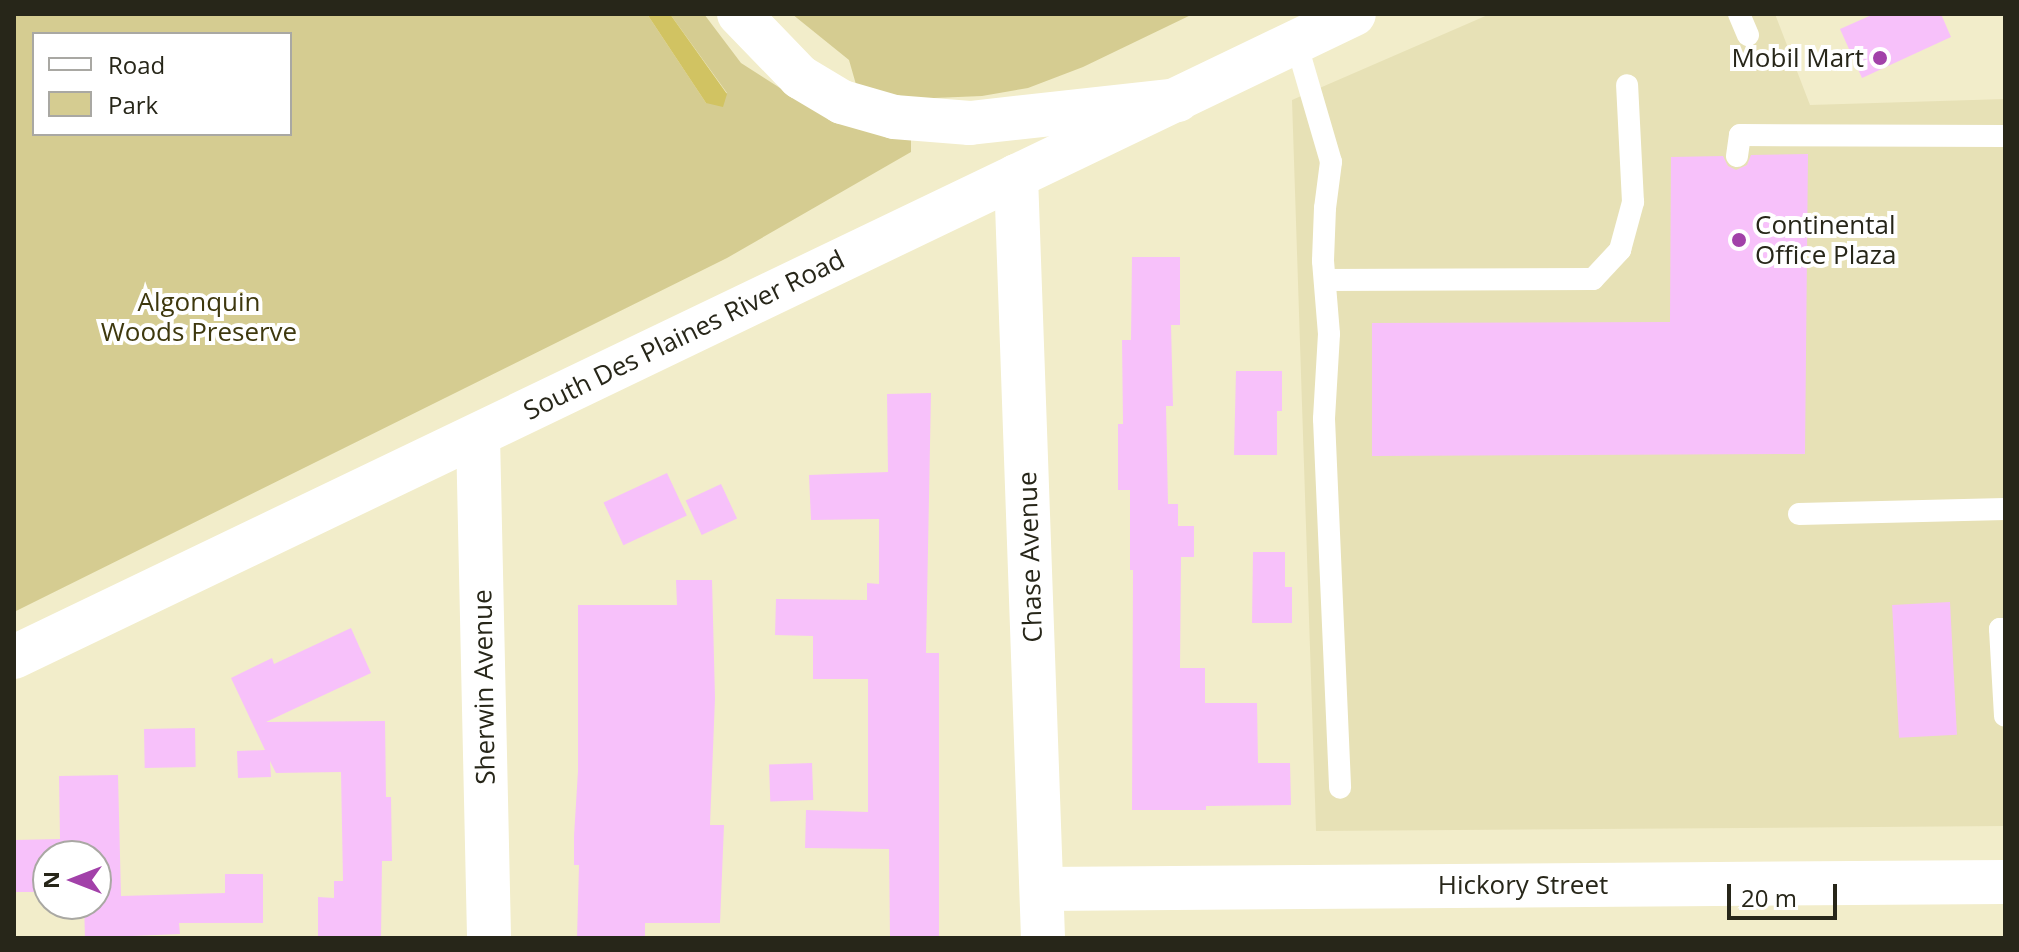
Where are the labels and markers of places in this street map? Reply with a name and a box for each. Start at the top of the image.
place label: Mobil Mart [1731,42,1864,74]
marker: Mobil Mart [1871,49,1889,67]
place label: Continental Office Plaza [1755,209,1896,270]
marker: Continental Office Plaza [1730,231,1748,249]

